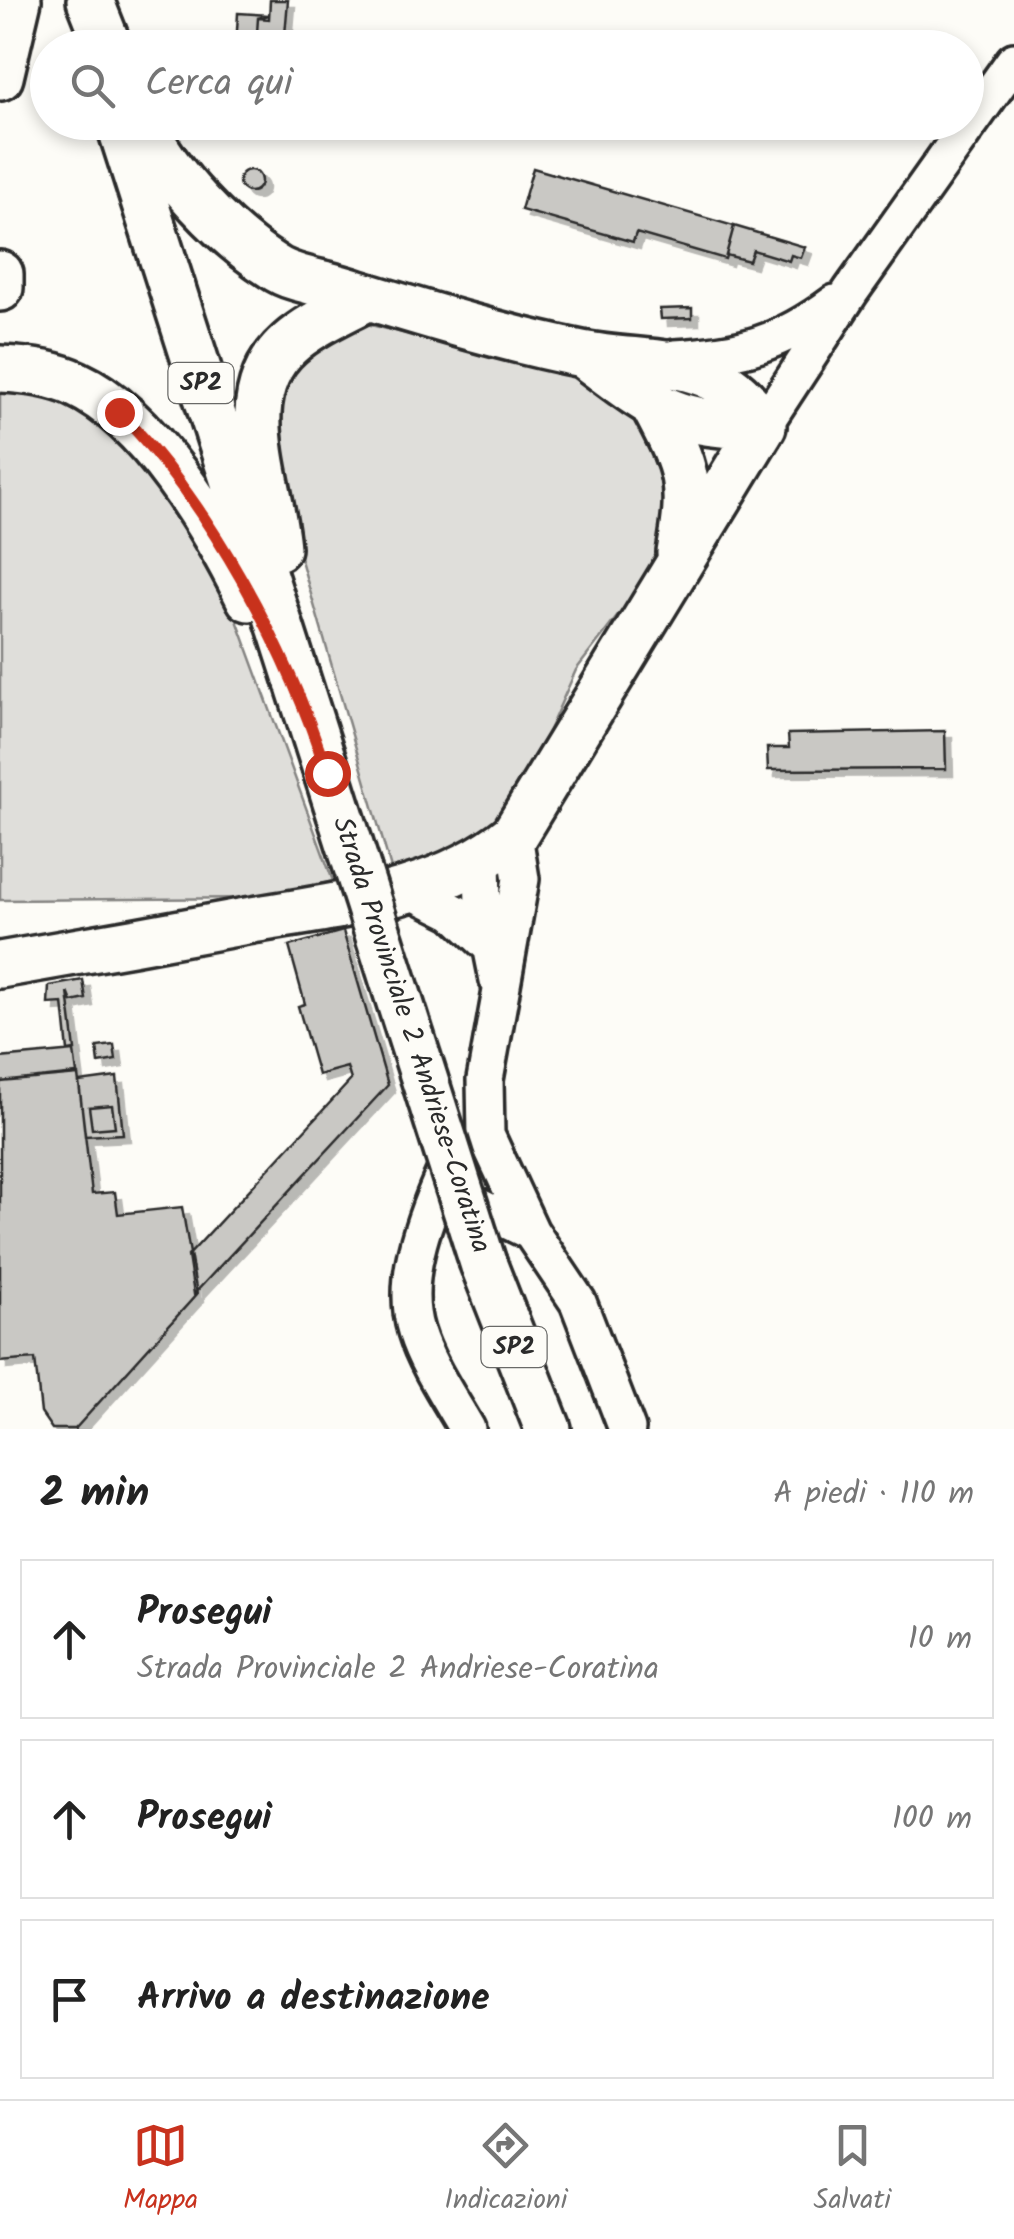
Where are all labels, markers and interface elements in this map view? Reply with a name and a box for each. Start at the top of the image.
search box [30,30,984,140]
text: Cerca qui [145,55,293,115]
icon: search [65,58,120,113]
road number: SP2 [168,363,234,403]
route end [97,390,143,436]
route start [305,751,351,797]
street label: Strada Provinciale 2 Andriese-Coratina [319,811,503,1259]
road number: SP2 [482,1327,546,1367]
text: 2 min [40,1461,149,1528]
text: A piedi · 110 m [773,1469,974,1520]
text: Prosegui [137,1584,272,1644]
icon: ahead [42,1612,97,1667]
text: 10 m [908,1614,972,1665]
text: Strada Provinciale 2 Andriese-Coratina [137,1644,659,1695]
text: Prosegui [137,1789,272,1849]
icon: ahead [42,1792,97,1847]
text: 100 m [892,1794,972,1845]
text: Arrivo a destinazione [137,1969,490,2029]
icon: arrive [42,1972,97,2027]
tab: Mappa [123,2118,198,2223]
tab: Indicazioni [444,2118,567,2223]
tab: Salvati [814,2118,891,2223]

